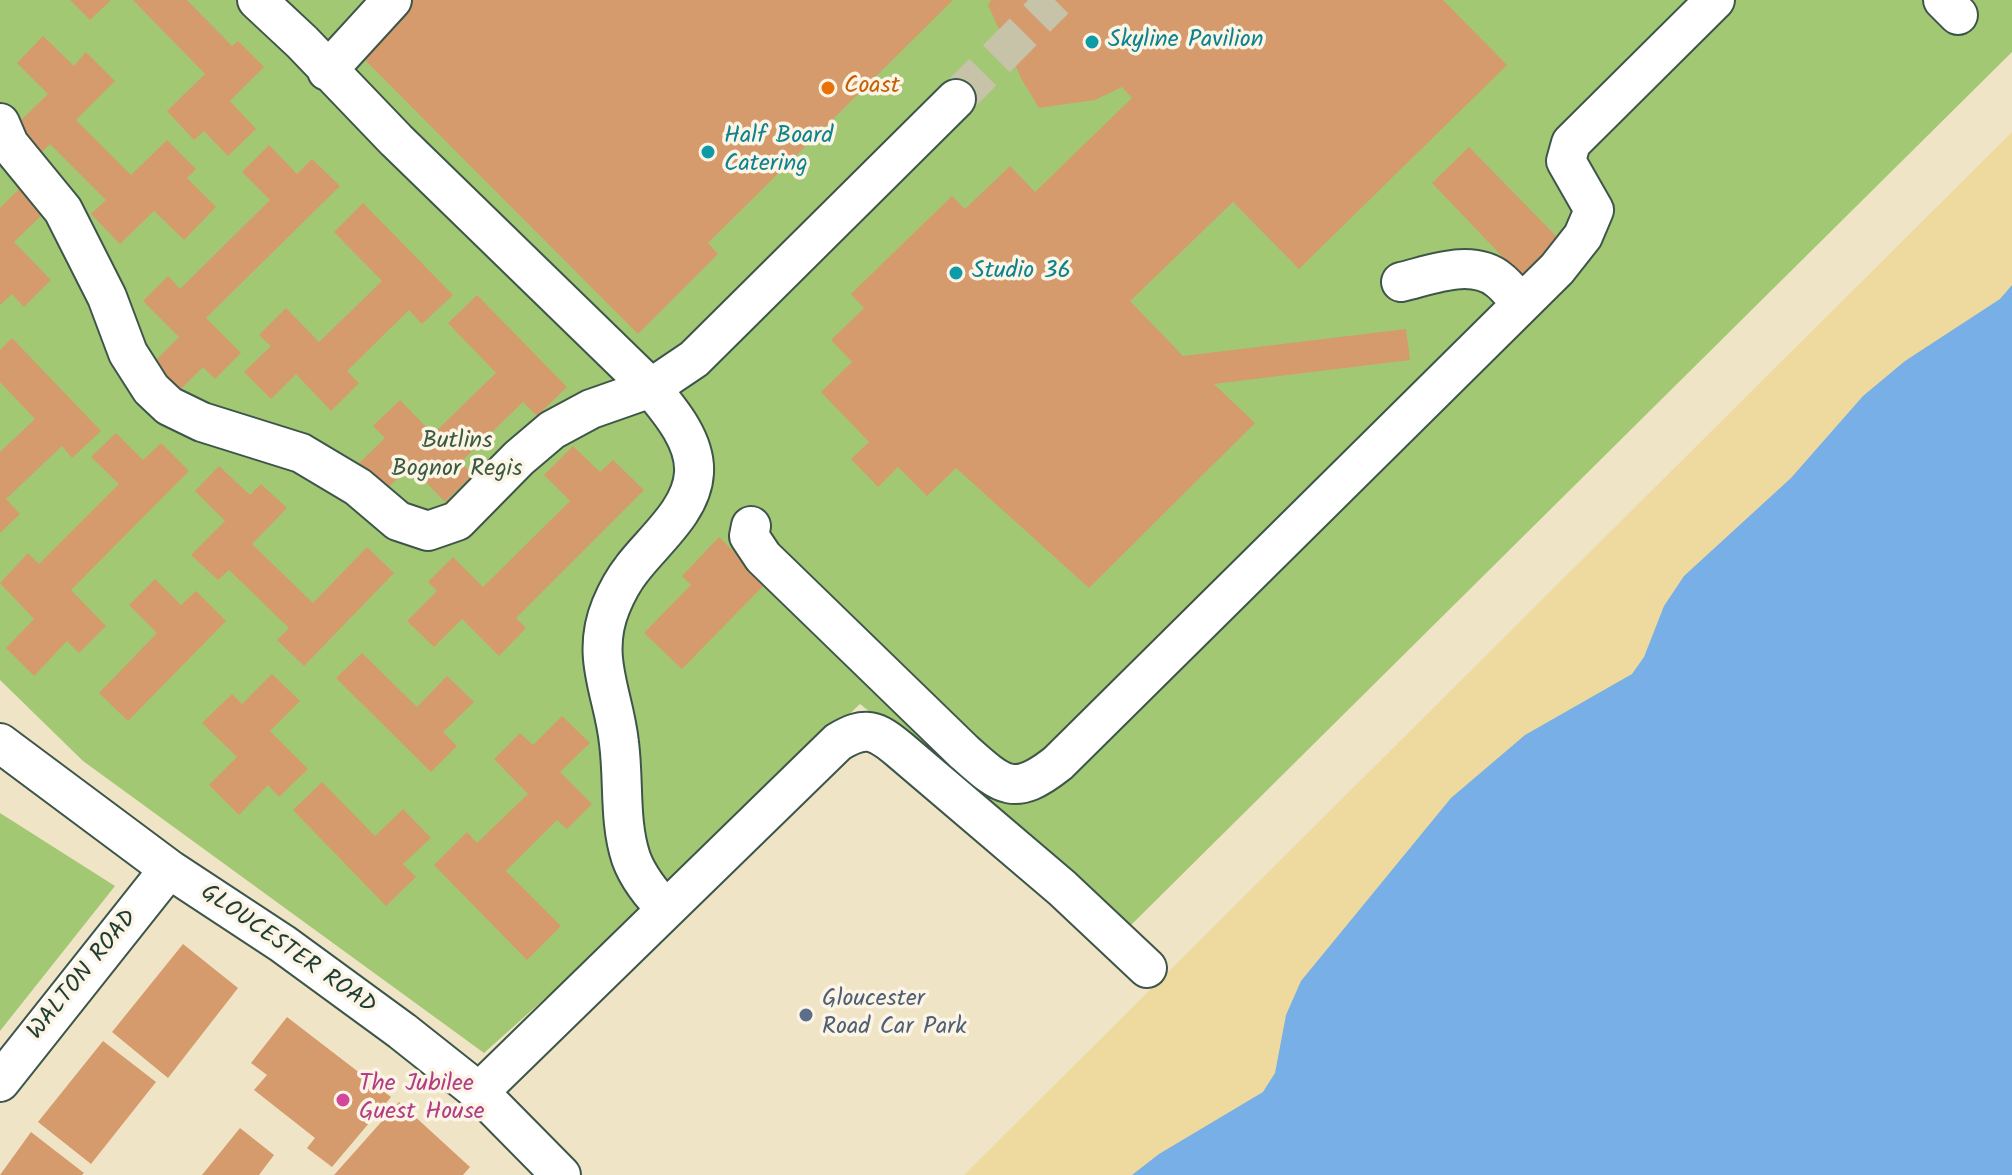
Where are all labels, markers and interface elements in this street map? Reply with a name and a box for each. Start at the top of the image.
place label: Skyline Pavilion [1108,28,1263,56]
marker: Skyline Pavilion [1083,33,1101,51]
place label: Coast [844,74,900,102]
marker: Coast [819,79,837,97]
place label: Half Board Catering [724,124,833,180]
marker: Half Board Catering [699,143,717,161]
place label: Studio 36 [972,259,1071,287]
marker: Studio 36 [947,264,965,282]
park label: Butlins Bognor Regis [392,429,522,485]
street label: GLOUCESTER ROAD [194,880,380,1022]
street label: WALTON ROAD [23,905,145,1047]
place label: Gloucester Road Car Park [822,987,966,1043]
marker: Gloucester Road Car Park [797,1006,815,1024]
place label: The Jubilee Guest House [359,1072,485,1128]
marker: The Jubilee Guest House [334,1091,352,1109]

